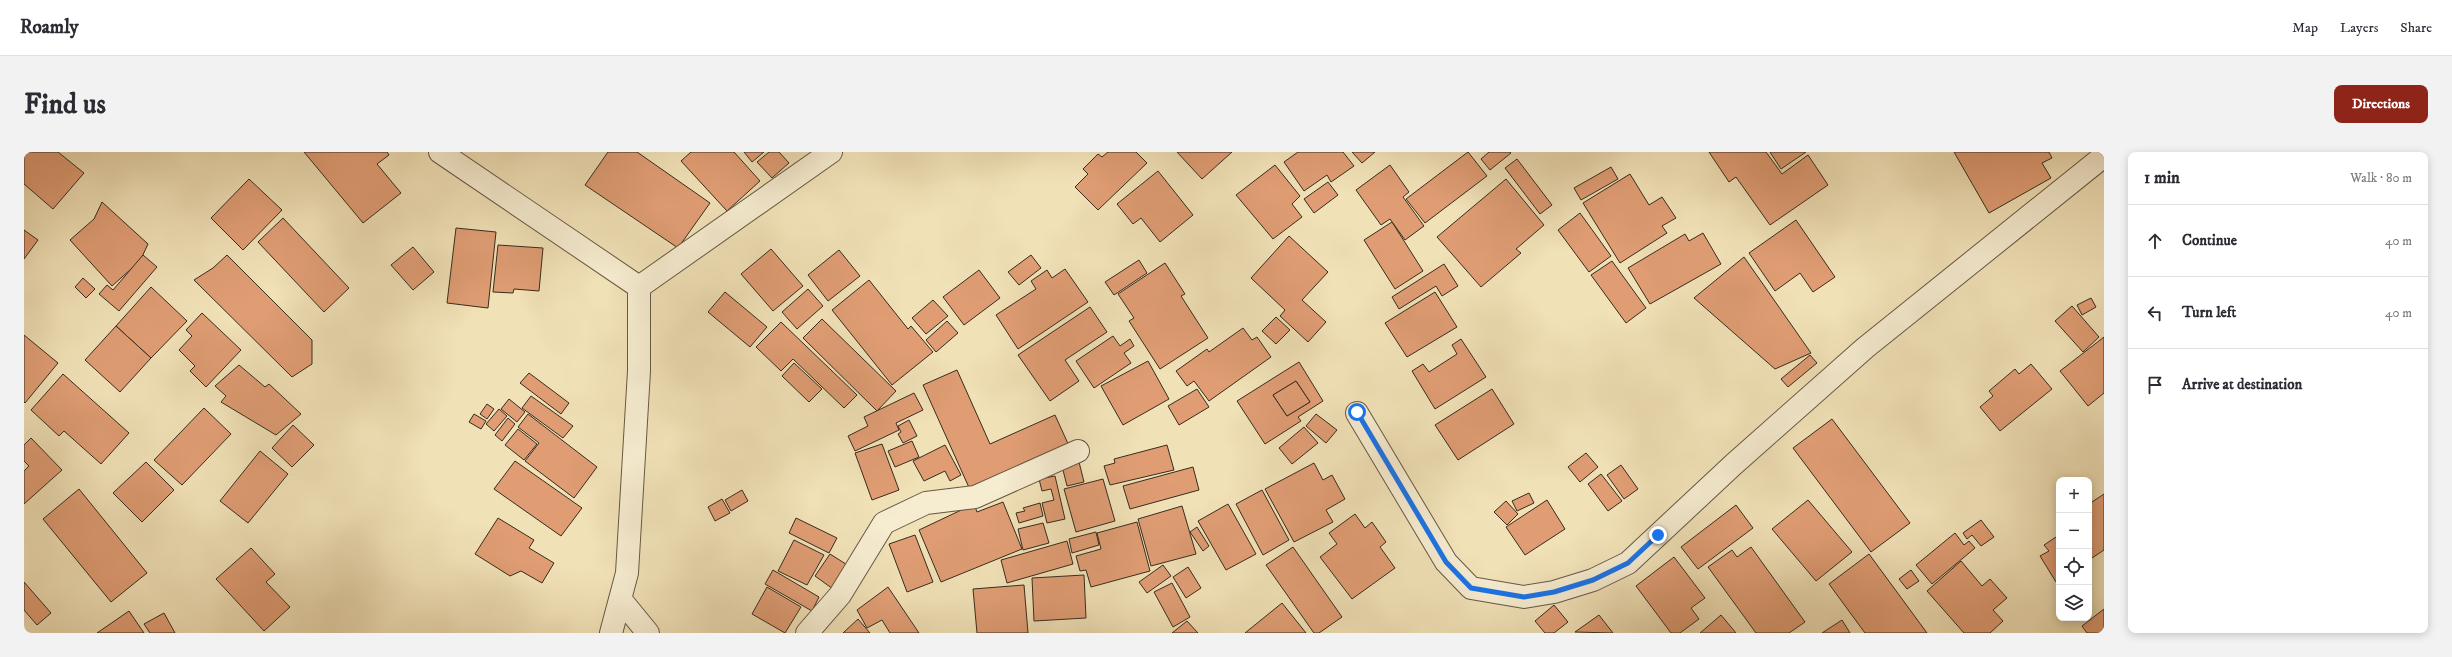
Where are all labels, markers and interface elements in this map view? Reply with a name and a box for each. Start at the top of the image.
text: Roamly [20,16,79,39]
text: Map [2292,19,2318,37]
text: Layers [2340,19,2378,37]
text: Share [2400,19,2432,37]
button: Directions [2334,85,2428,123]
text: Find us [24,87,106,122]
text: 1 min [2144,167,2180,189]
text: Walk · 80 m [2350,170,2412,186]
icon: ahead [2144,230,2166,252]
text: Continue [2182,231,2237,250]
text: 40 m [2385,233,2412,249]
icon: left [2144,302,2166,324]
text: Turn left [2182,303,2236,322]
text: 40 m [2385,305,2412,321]
icon: arrive [2144,374,2166,396]
text: Arrive at destination [2182,375,2302,394]
route start [1348,403,1366,421]
map controls [2056,477,2092,621]
button: + [2056,477,2092,513]
button: − [2056,513,2092,549]
route end [1649,526,1667,544]
button: locate [2056,549,2092,585]
button: layers [2056,585,2092,621]

